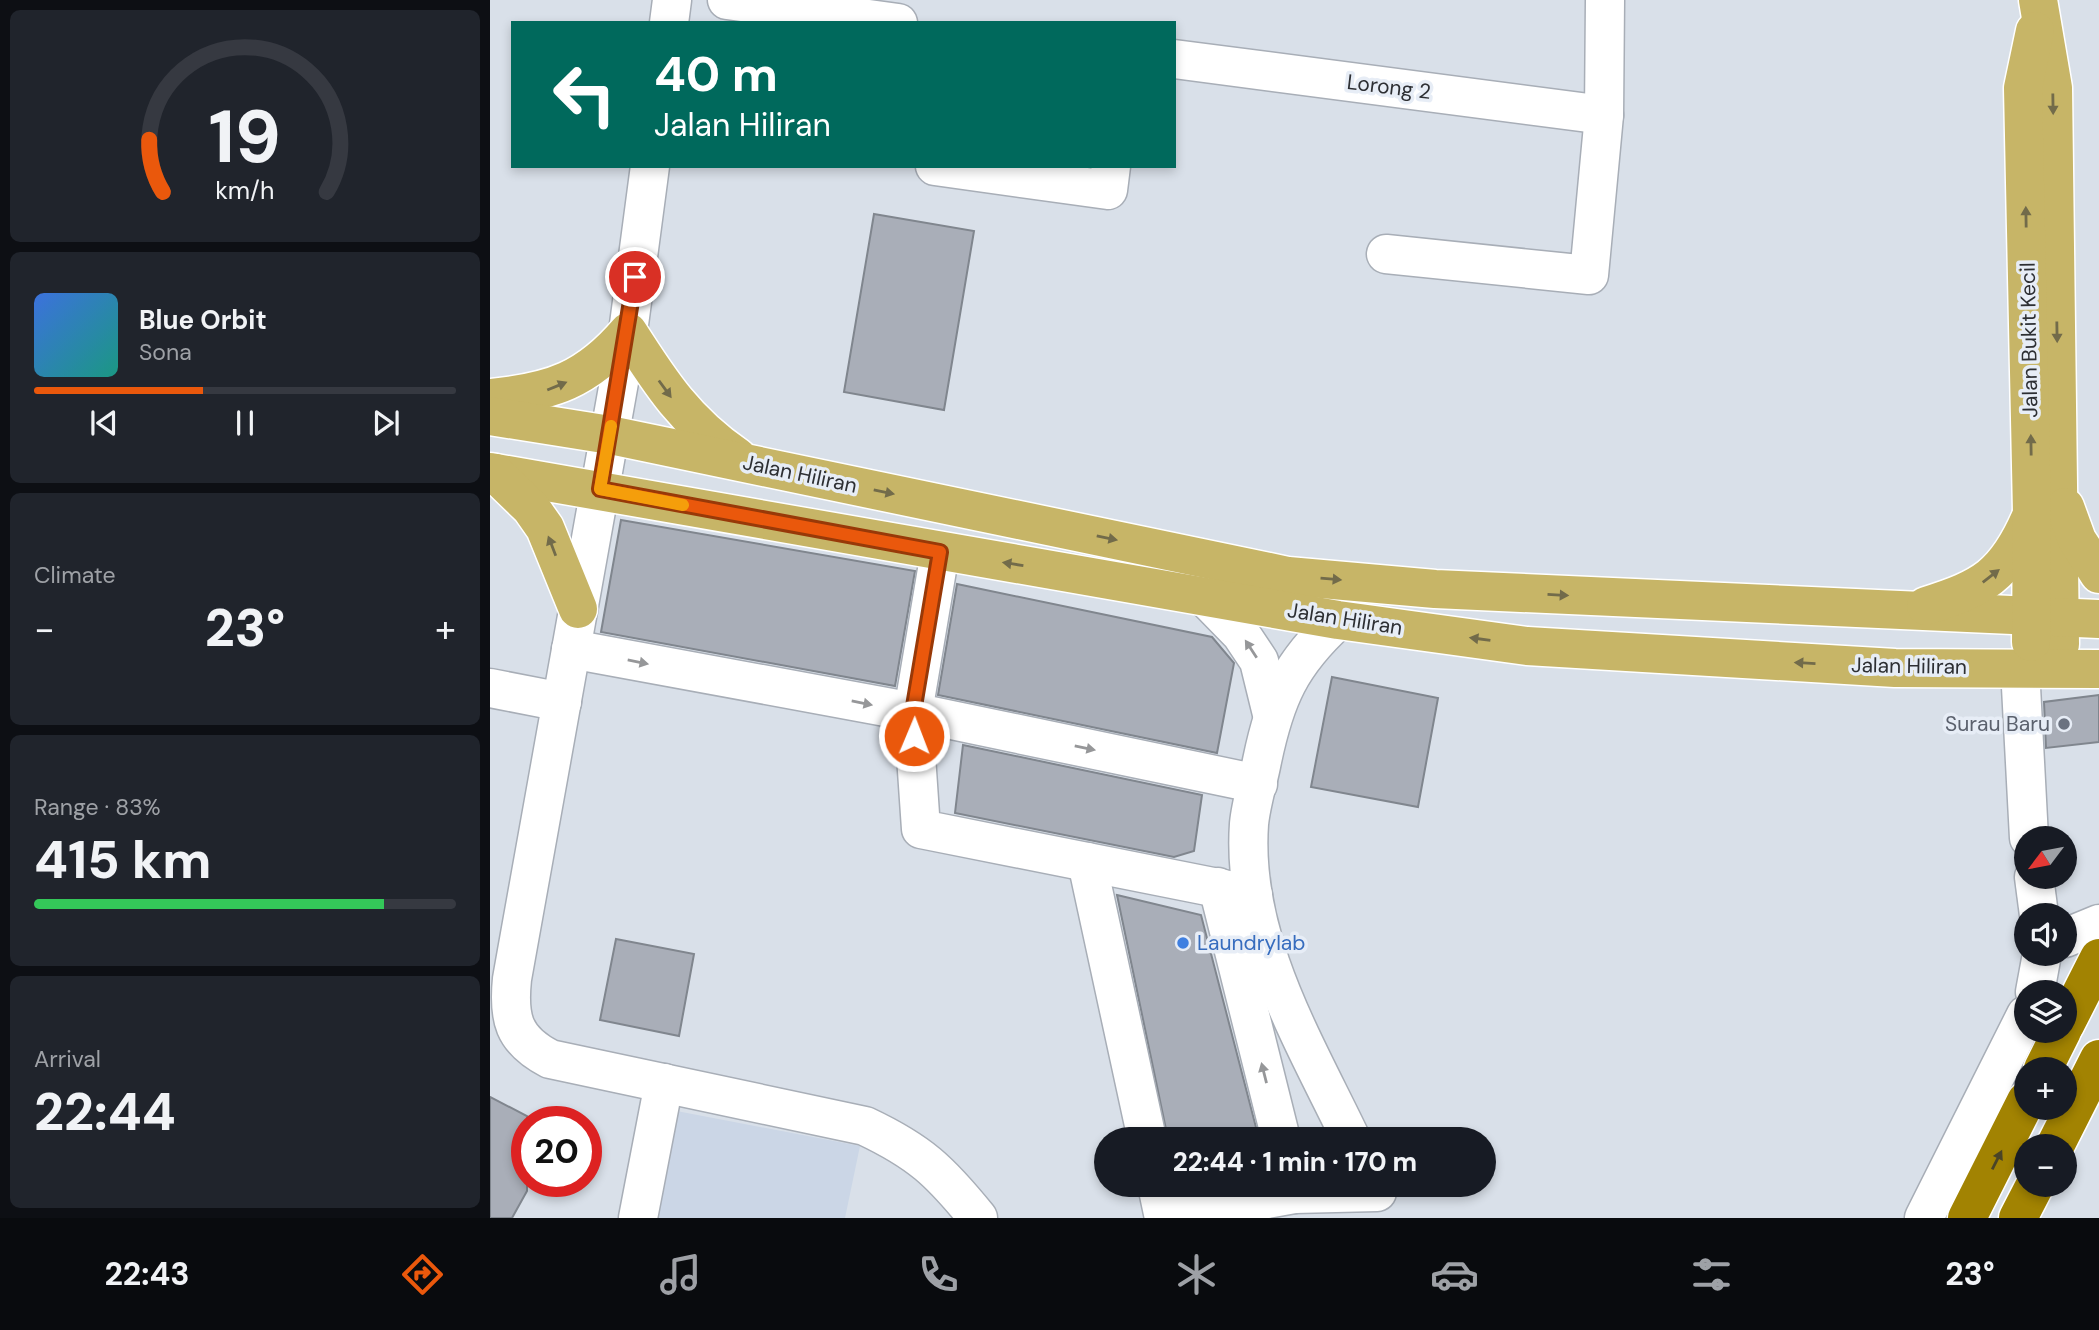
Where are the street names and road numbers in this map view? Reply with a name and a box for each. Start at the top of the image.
street label: Lorong 2 [1345,68,1433,106]
street label: Jalan Bukit Kecil [2014,262,2044,418]
street label: Jalan Hiliran [740,448,860,500]
street label: Jalan Hiliran [1286,596,1404,642]
street label: Jalan Hiliran [1851,651,1967,681]

